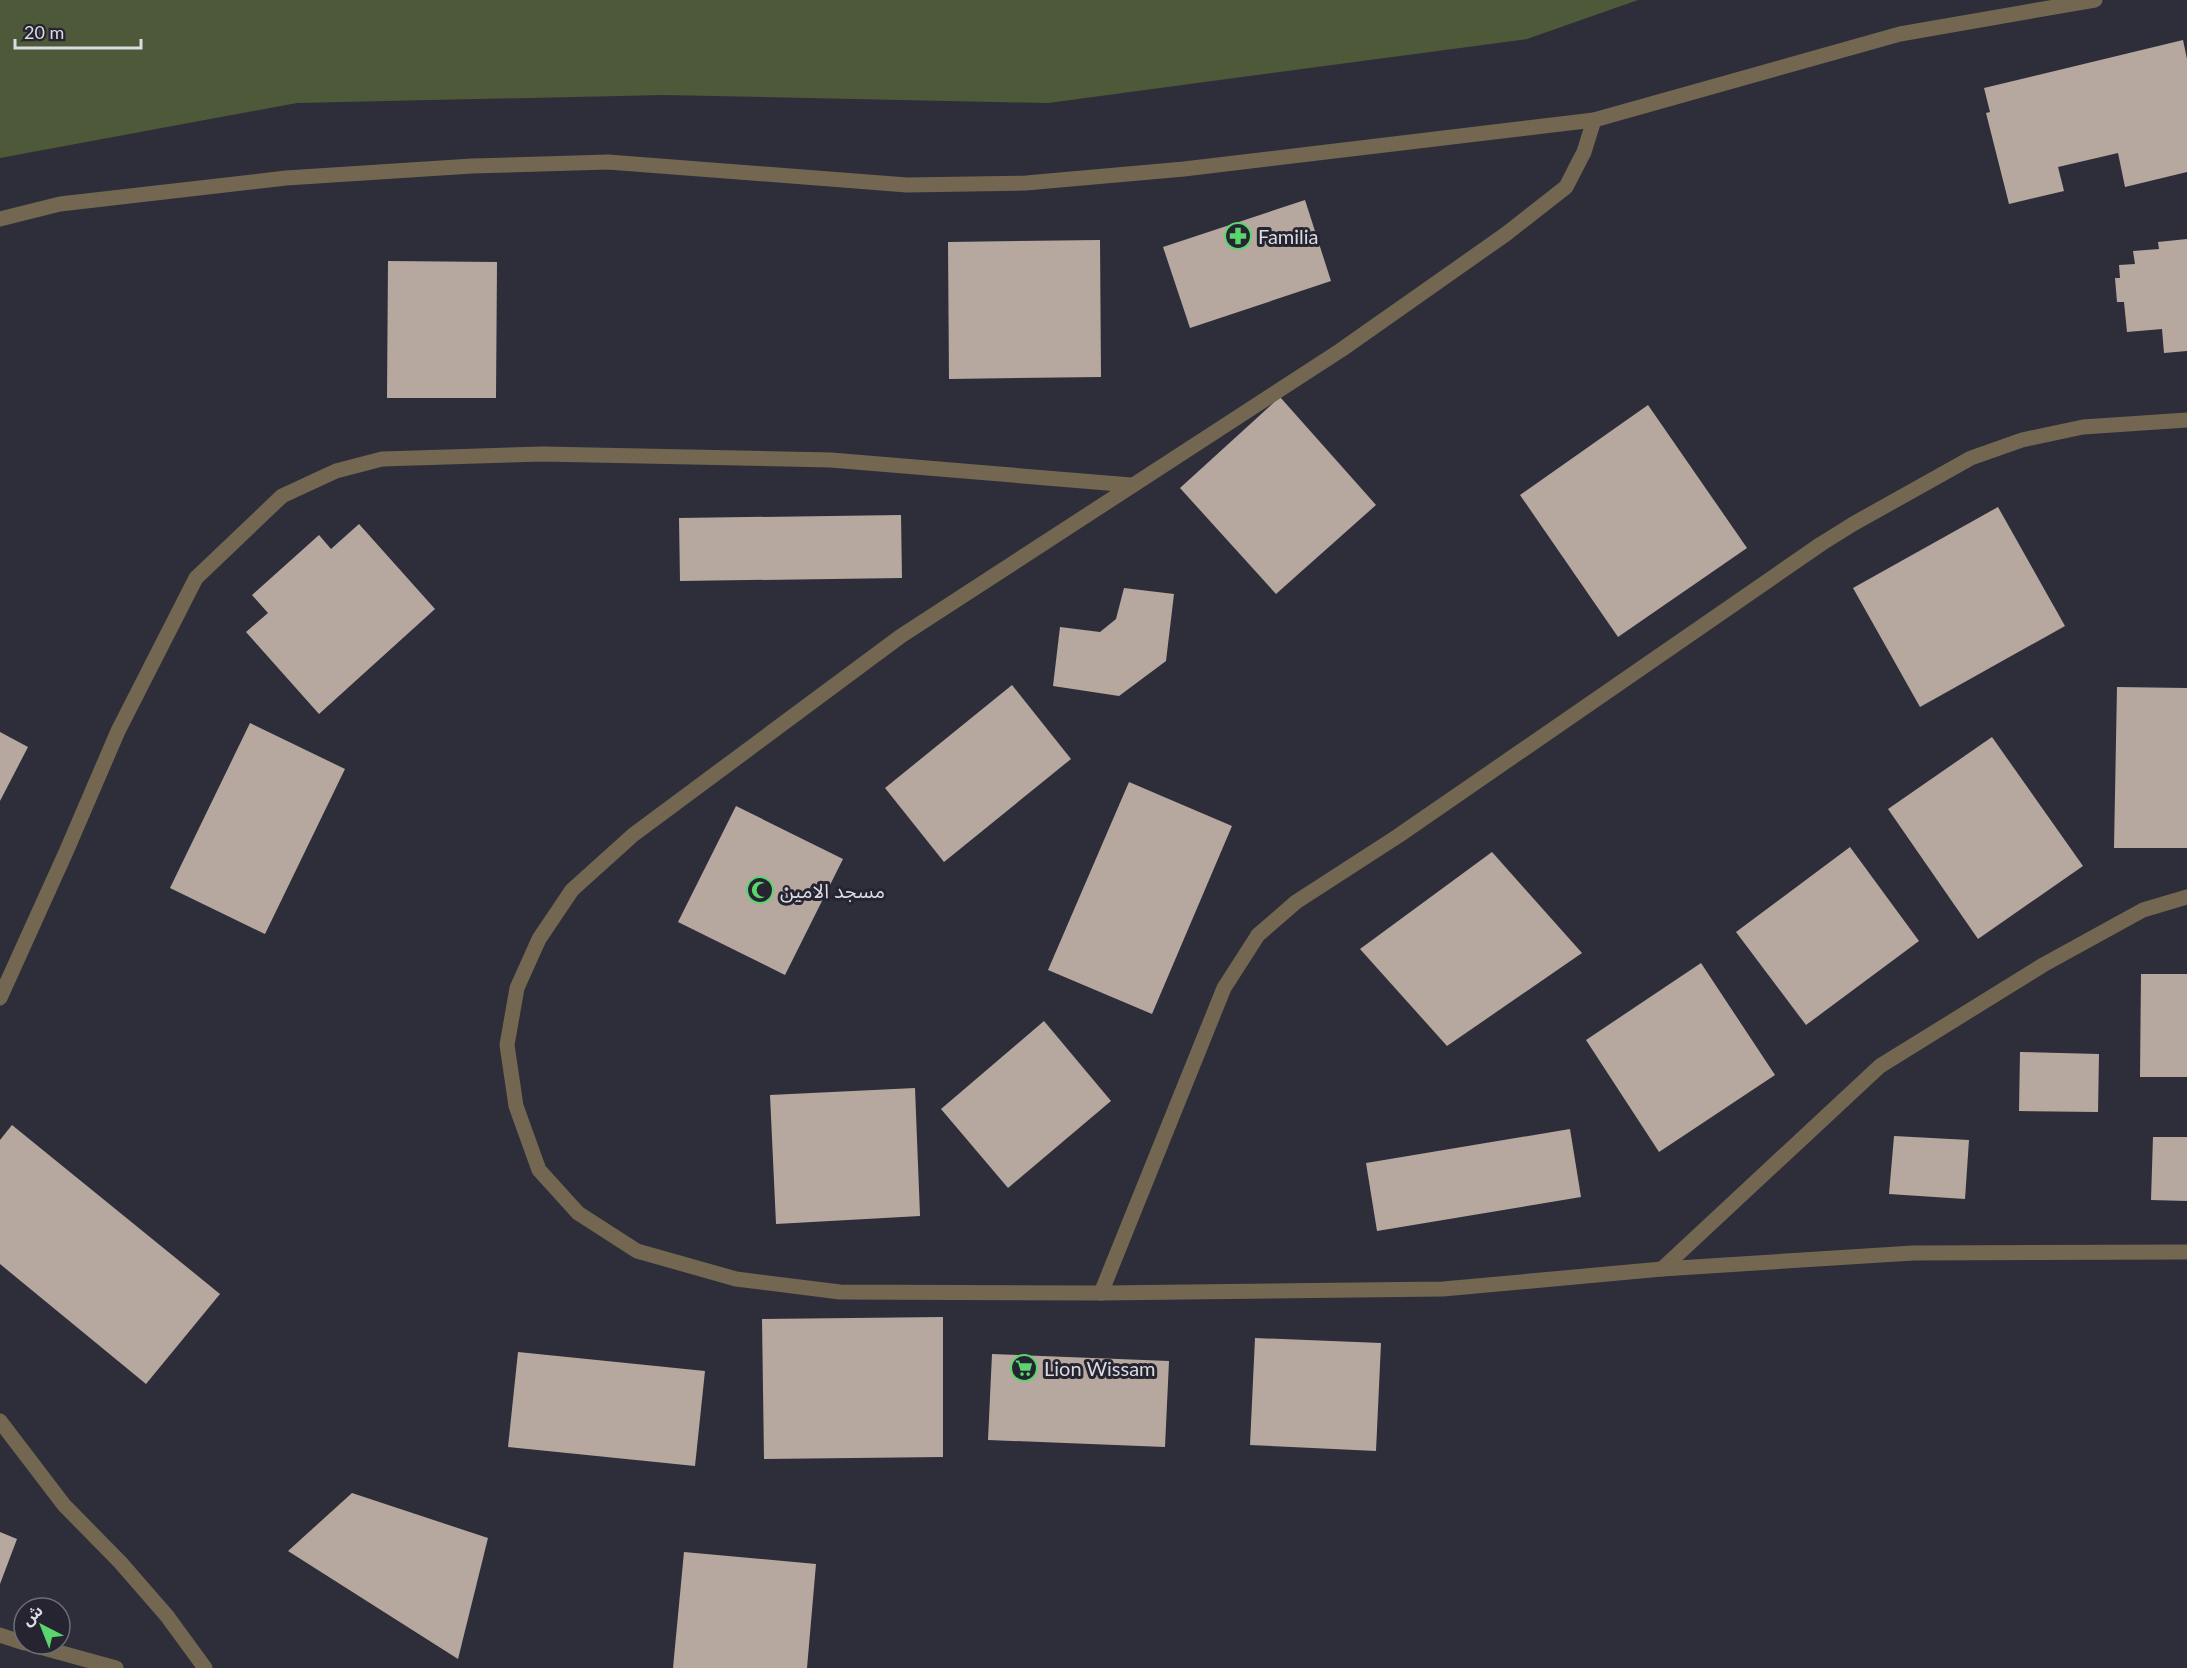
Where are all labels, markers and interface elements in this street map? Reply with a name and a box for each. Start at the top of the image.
scale bar [15,12,141,50]
text: 20 m [24,21,64,43]
pharmacy icon: Familia [1223,221,1253,251]
place label: Familia [1258,224,1319,248]
mosque icon: مسجد الامين [745,875,775,905]
place label: مسجد الامين [780,878,885,903]
supermarket icon: Lion Wissam [1009,1353,1039,1383]
place label: Lion Wissam [1044,1356,1156,1380]
north arrow [12,1596,72,1656]
text: ش [17,1600,47,1630]

